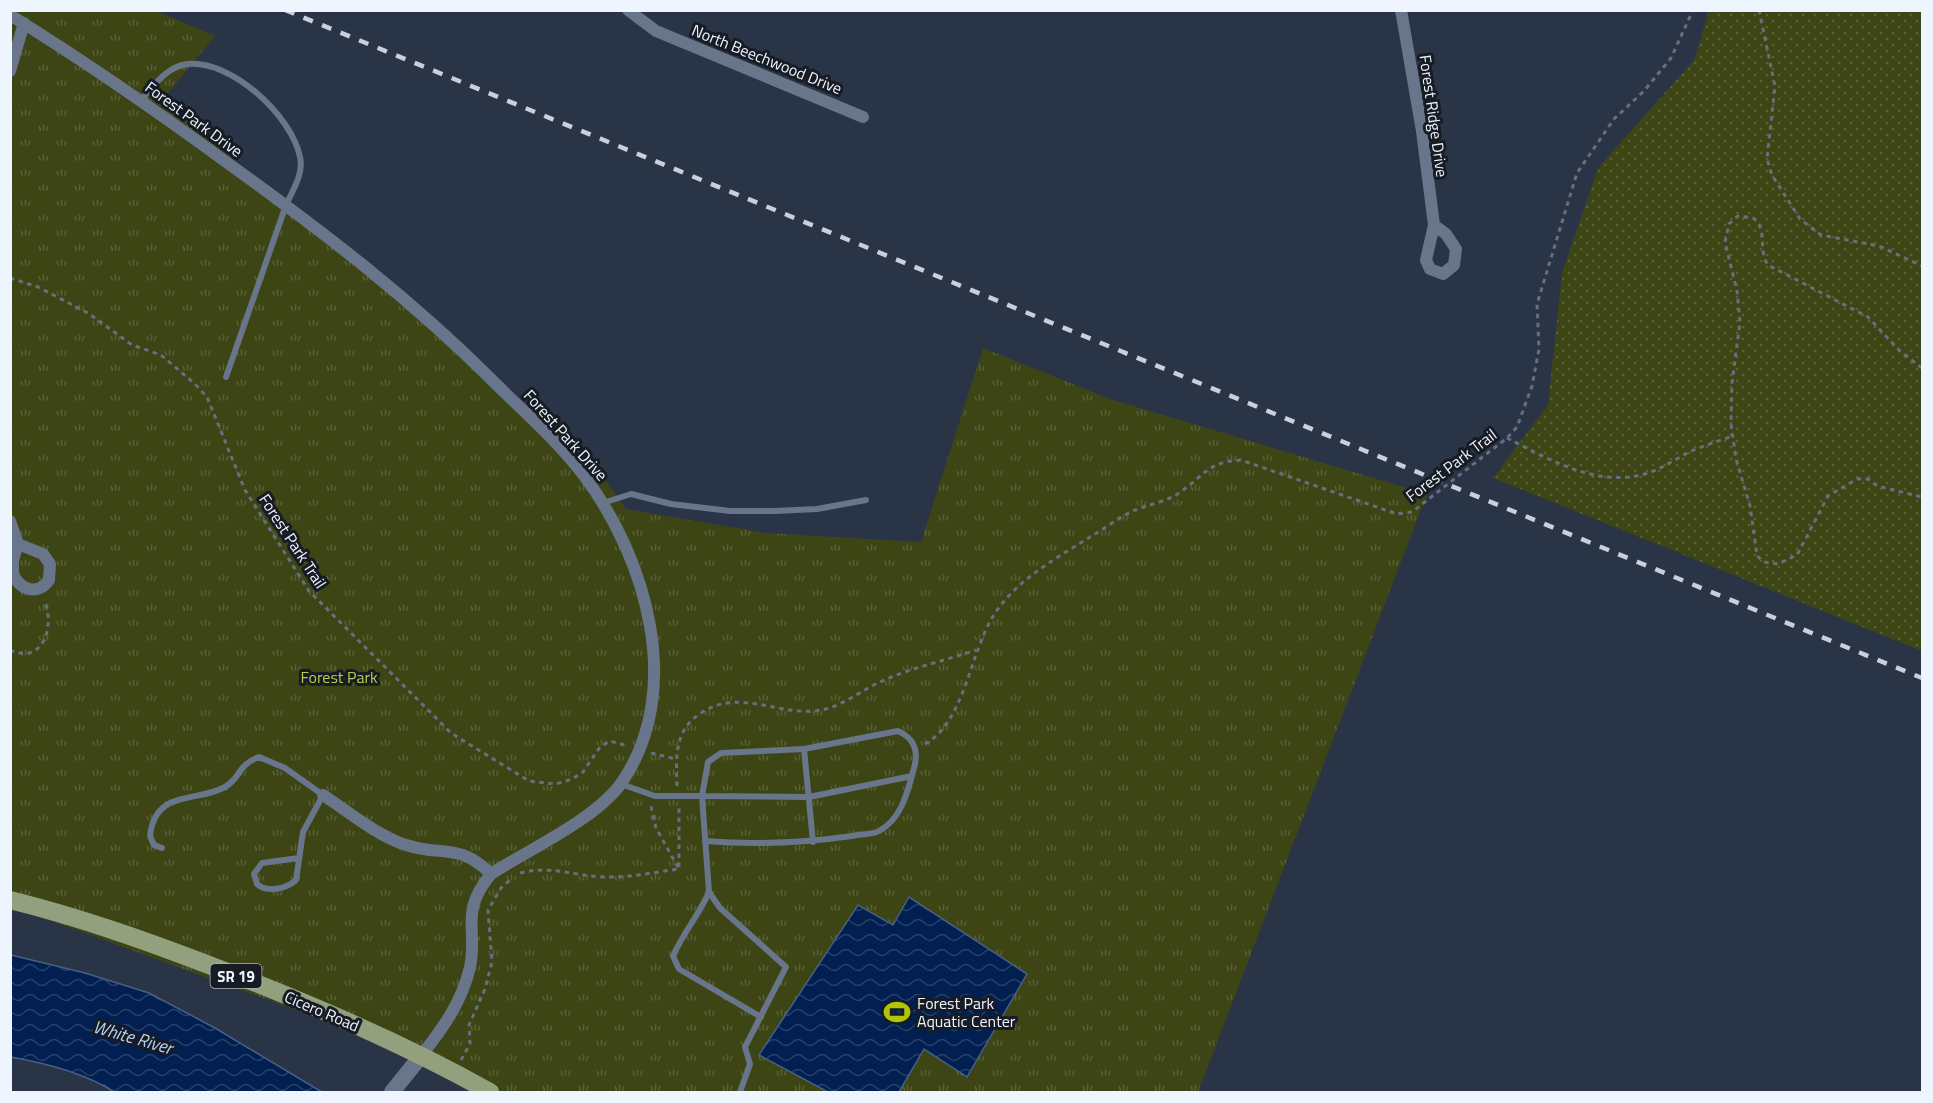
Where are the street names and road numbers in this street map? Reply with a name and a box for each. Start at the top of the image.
street label: North Beechwood Drive [688,18,846,100]
street label: Forest Ridge Drive [1414,53,1454,179]
street label: Forest Park Drive [140,75,248,163]
street label: Forest Park Drive [518,384,614,486]
street label: Forest Park Trail [1400,423,1502,507]
street label: Forest Park Trail [253,489,333,593]
road number: SR 19 [210,964,262,988]
street label: Cicero Road [281,984,363,1038]

